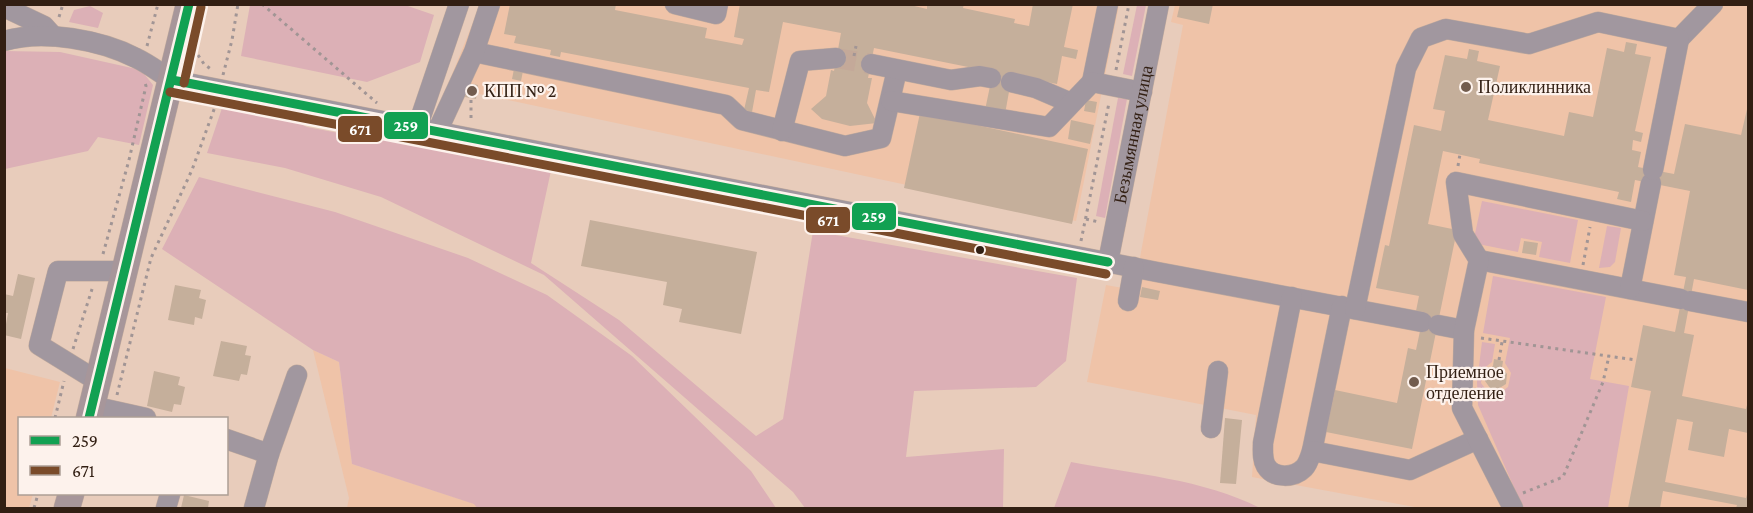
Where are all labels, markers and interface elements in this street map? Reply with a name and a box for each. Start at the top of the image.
street label: Безымянная улица [1110,63,1157,206]
place label: Поликлинника [1478,77,1591,97]
marker: Поликлинника [1459,80,1473,94]
place label: КПП № 2 [484,81,556,101]
marker: КПП № 2 [465,84,479,98]
line badge: 259 [383,111,429,140]
line badge: 671 [337,115,383,143]
text: 259 [394,117,418,134]
text: 671 [349,121,371,138]
line badge: 259 [851,202,897,231]
line badge: 671 [805,206,851,234]
text: 259 [862,208,886,225]
text: 671 [817,212,839,229]
unlabelled marker [974,244,986,256]
place label: Приемное отделение [1426,362,1504,403]
marker: Приемное отделение [1407,375,1421,389]
legend [18,417,228,495]
text: 259 [72,431,98,451]
text: 671 [72,461,95,481]

